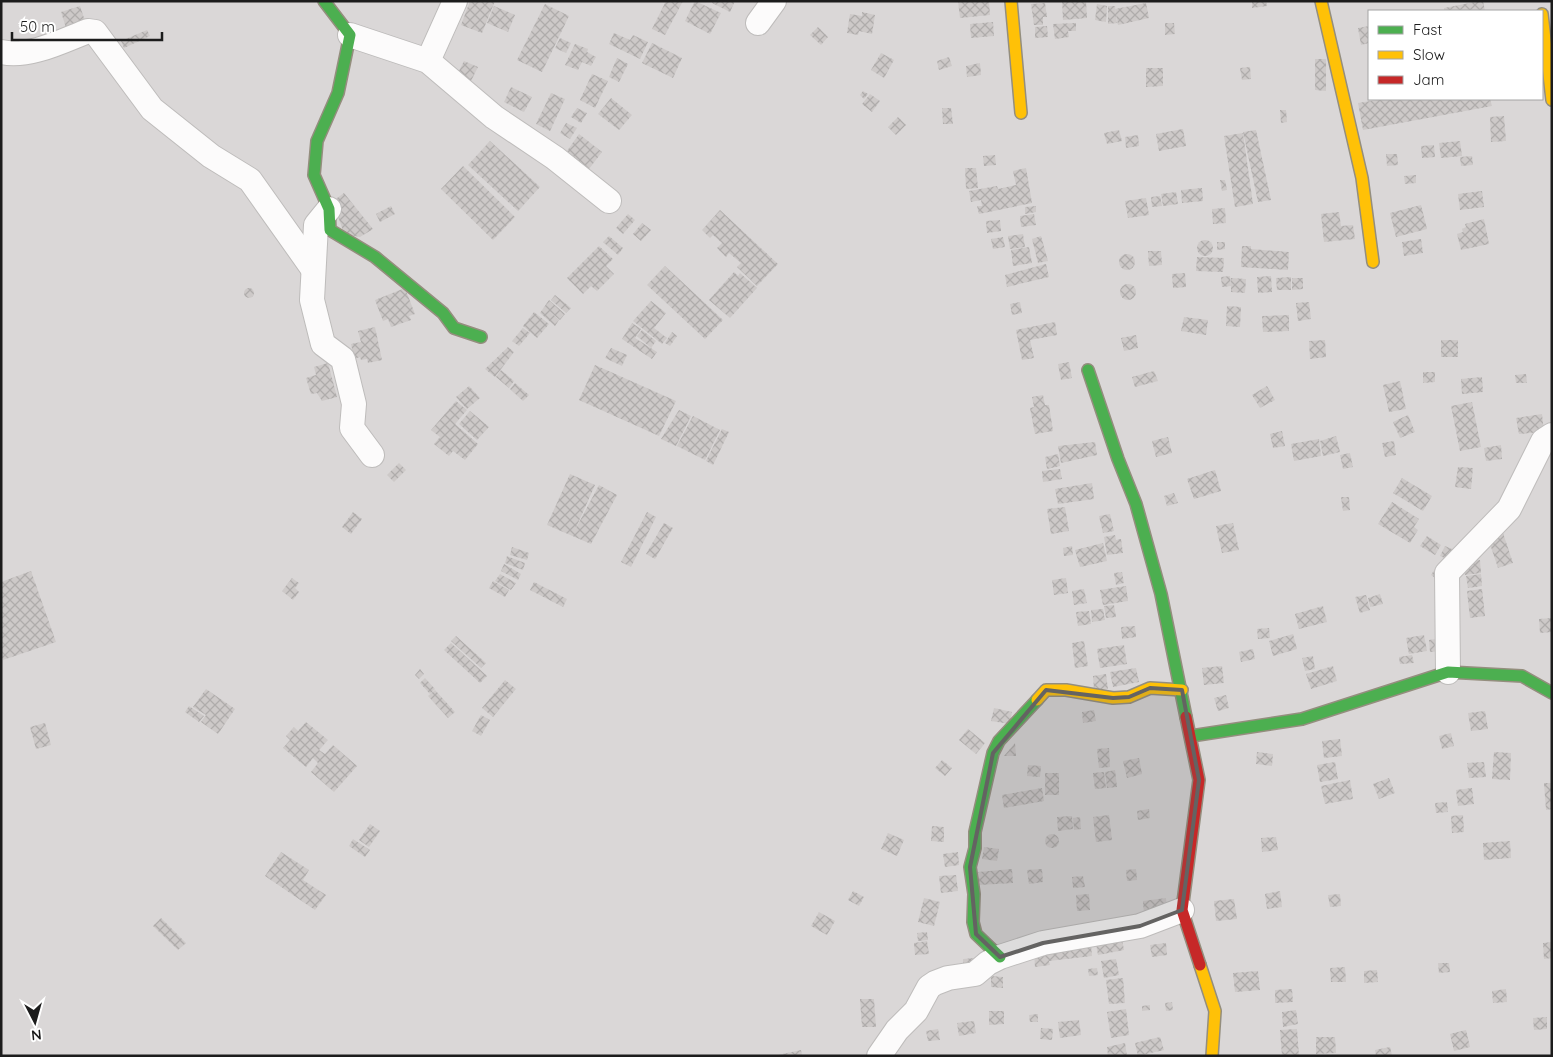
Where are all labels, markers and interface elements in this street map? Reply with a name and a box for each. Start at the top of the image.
scale bar [12,10,162,42]
legend [1368,10,1543,100]
text: 50 m [20,17,55,36]
text: Fast [1413,20,1442,39]
text: Slow [1413,45,1445,64]
text: Jam [1413,70,1444,89]
north arrow [10,997,60,1047]
text: N [30,1025,42,1044]

